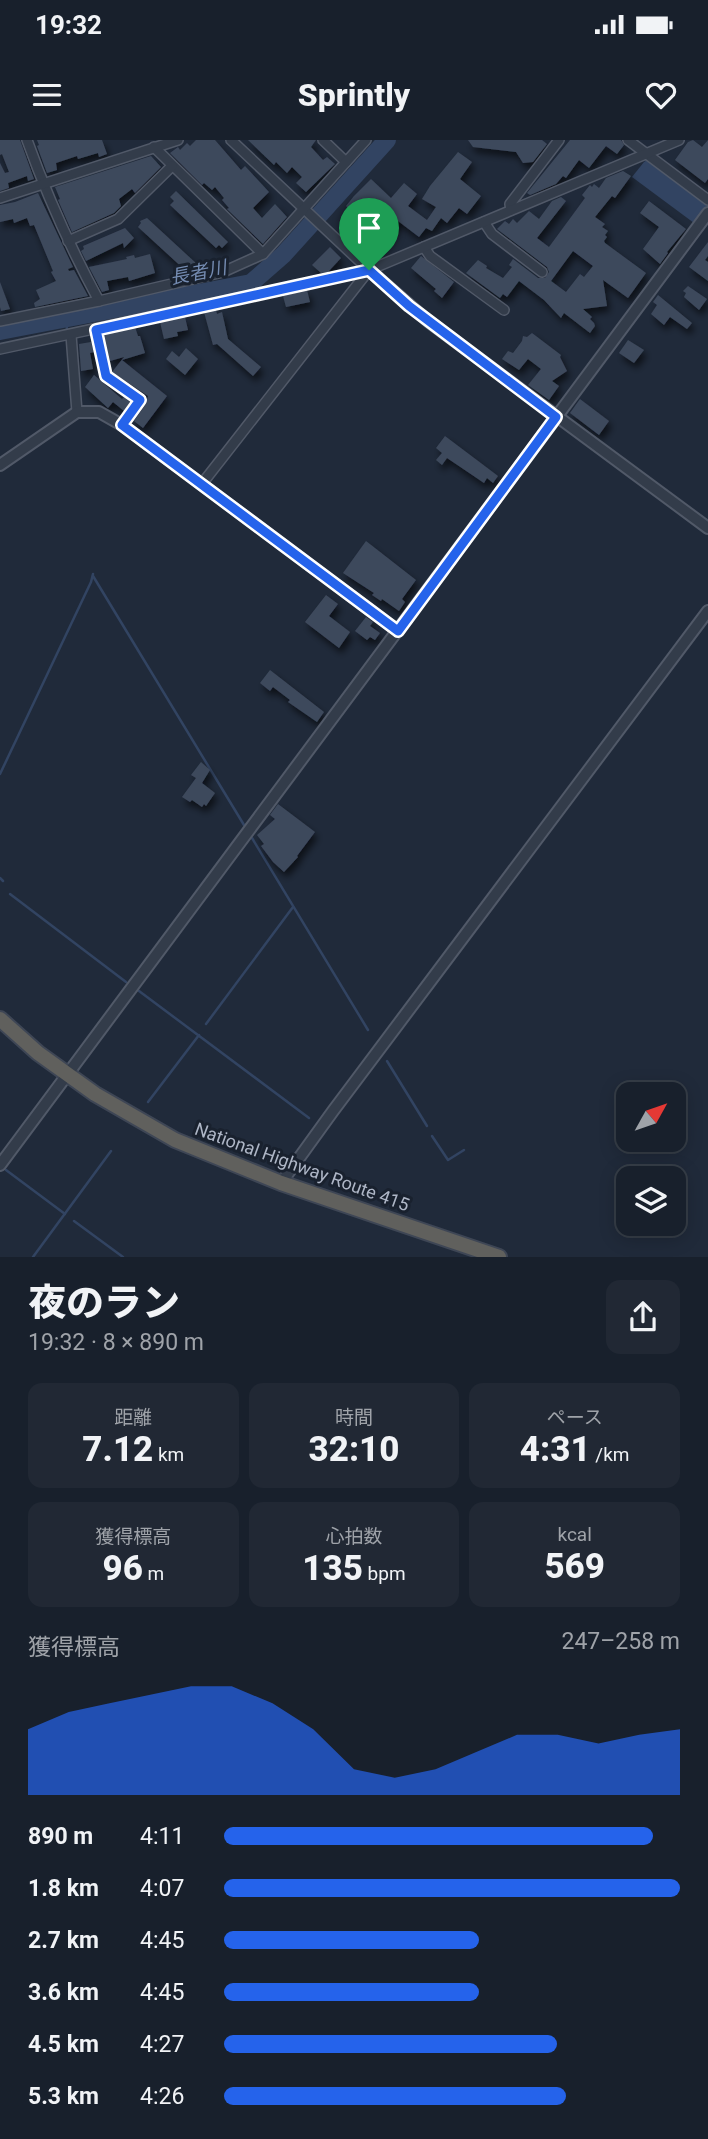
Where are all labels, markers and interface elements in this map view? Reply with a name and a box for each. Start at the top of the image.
text: 19:32 [35,10,102,40]
icon: menu [28,76,66,114]
text: Sprintly [298,76,410,114]
icon: heart [642,76,680,114]
pin [339,198,399,270]
icon: arrive [350,209,388,247]
water label: 長者川 [168,255,230,289]
north arrow [616,1082,686,1152]
map controls [616,1082,686,1236]
street label: National Highway Route 415 [192,1118,412,1215]
button: layers [616,1166,686,1236]
button: share [606,1280,680,1354]
text: 夜のラン [28,1281,180,1325]
text: 19:32 · 8 × 890 m [28,1329,204,1356]
text: 距離 [114,1406,152,1429]
text: 時間 [335,1406,373,1429]
text: ペース [547,1406,603,1429]
text: 7.12 [82,1429,153,1470]
text: 32:10 [309,1429,399,1470]
text: 4:31 [520,1429,591,1470]
text: km [153,1443,184,1466]
text: /km [591,1443,629,1466]
text: kcal [557,1523,592,1546]
text: 獲得標高 [95,1525,171,1548]
text: 心拍数 [325,1525,383,1548]
text: 569 [544,1546,605,1587]
text: 96 [102,1548,143,1589]
text: 135 [302,1548,363,1589]
text: m [143,1562,164,1585]
text: bpm [363,1562,406,1585]
text: 247–258 m [561,1628,680,1655]
text: 獲得標高 [28,1634,120,1661]
text: 890 m [28,1823,93,1850]
text: 4:11 [140,1823,184,1850]
text: 1.8 km [28,1875,99,1902]
text: 4:07 [140,1875,184,1902]
text: 2.7 km [28,1927,99,1954]
text: 4:45 [140,1927,184,1954]
text: 3.6 km [28,1979,99,2006]
text: 4:45 [140,1979,184,2006]
text: 4.5 km [28,2031,99,2058]
text: 4:27 [140,2031,184,2058]
text: 5.3 km [28,2083,99,2110]
text: 4:26 [140,2083,184,2110]

